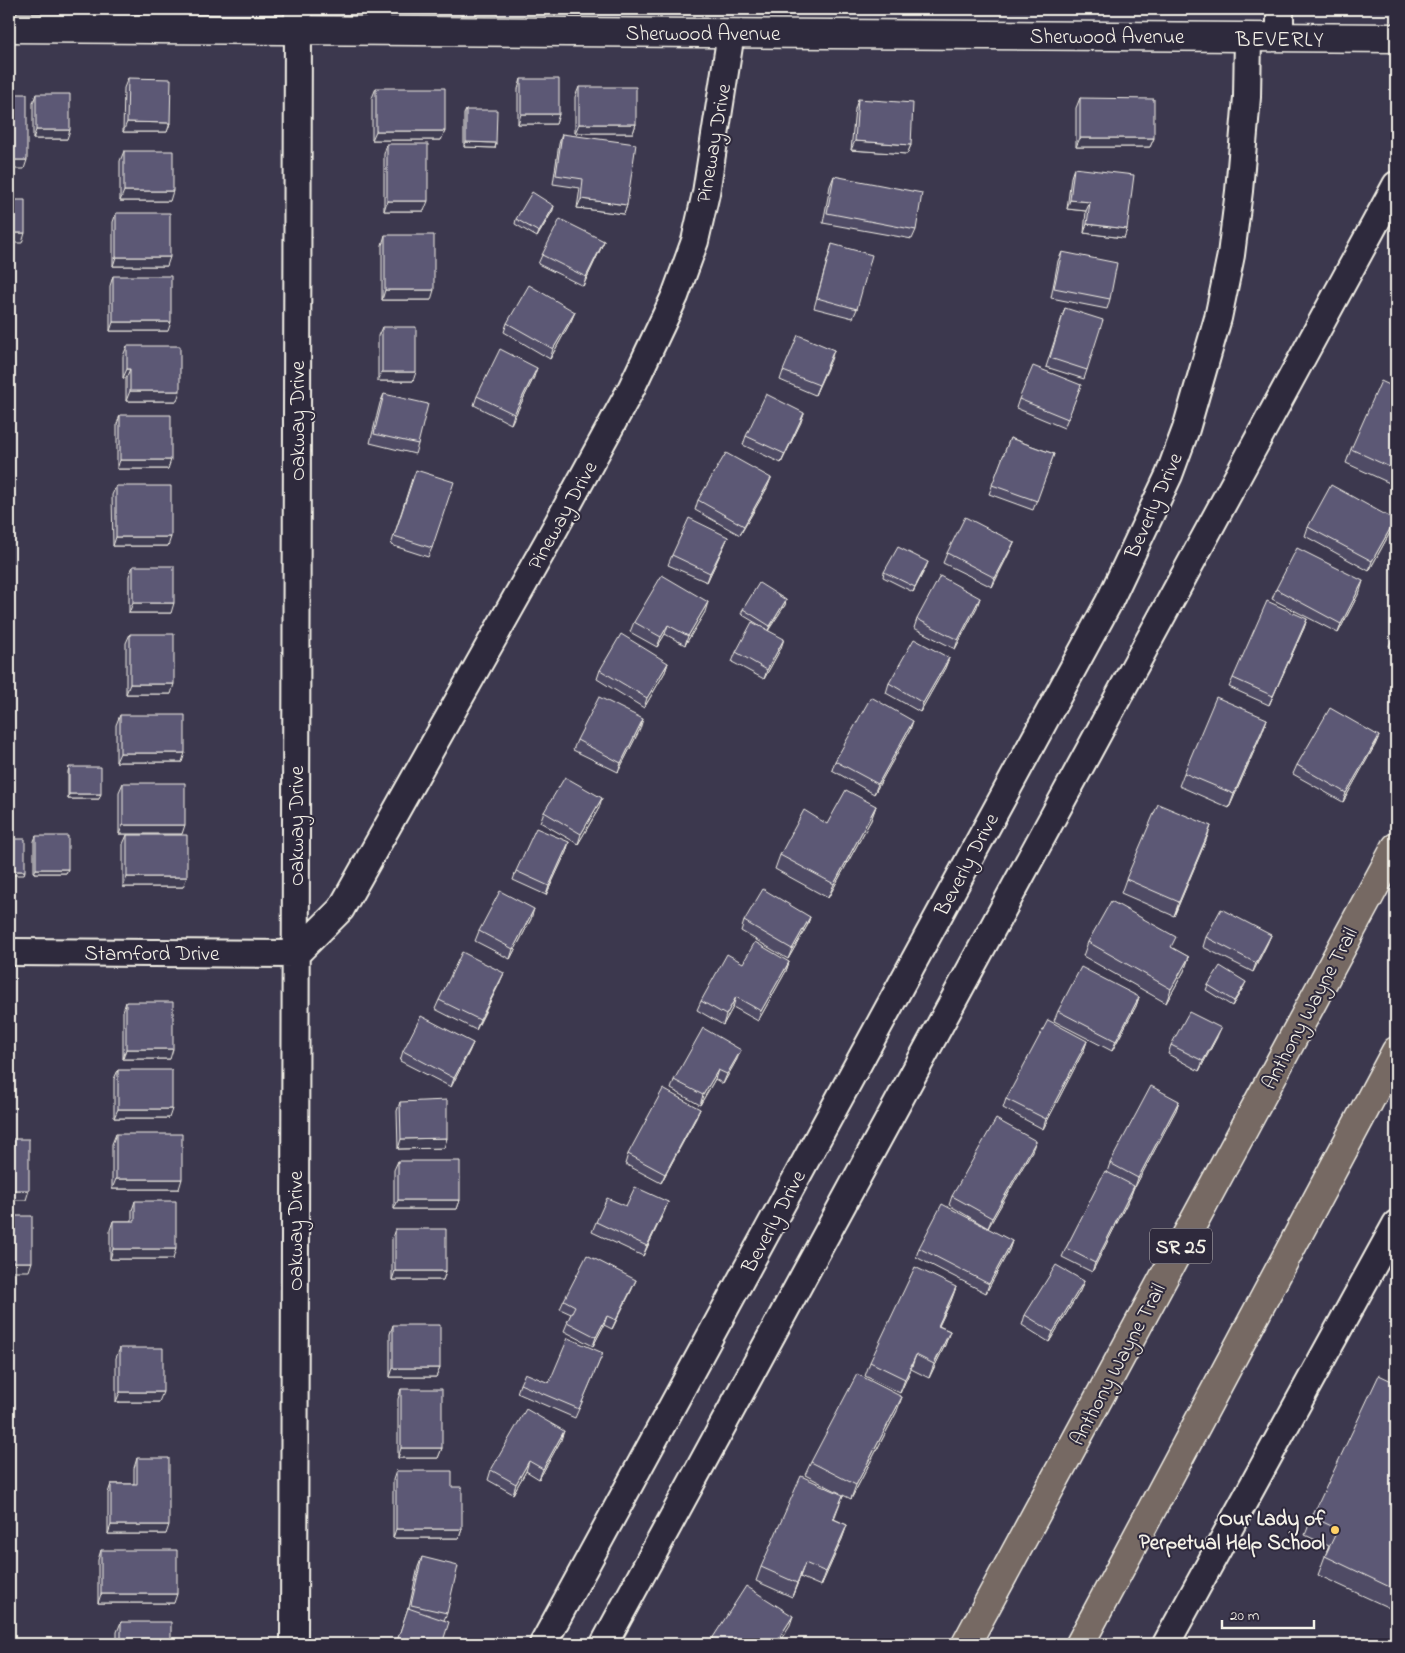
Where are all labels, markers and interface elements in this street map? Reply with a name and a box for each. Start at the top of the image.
street label: Sherwood Avenue [626,20,781,50]
street label: Sherwood Avenue [1030,23,1185,53]
district label: BEVERLY [1234,25,1325,57]
street label: Pineway Drive [690,81,742,206]
street label: Oakway Drive [284,360,316,481]
street label: Beverly Drive [1118,448,1193,565]
street label: Pineway Drive [521,456,608,577]
street label: Oakway Drive [283,765,315,886]
street label: Beverly Drive [928,808,1009,923]
street label: Anthony Wayne Trail [1255,922,1368,1096]
street label: Stamford Drive [85,940,220,970]
street label: Beverly Drive [735,1165,816,1280]
street label: Oakway Drive [282,1170,314,1291]
road number: SR 25 [1150,1228,1212,1264]
street label: Anthony Wayne Trail [1063,1278,1176,1452]
place label: Our Lady of Perpetual Help School [1139,1505,1326,1559]
marker: Our Lady of Perpetual Help School [1329,1524,1341,1536]
scale bar [1222,1598,1315,1630]
text: 20 m [1230,1605,1260,1627]

